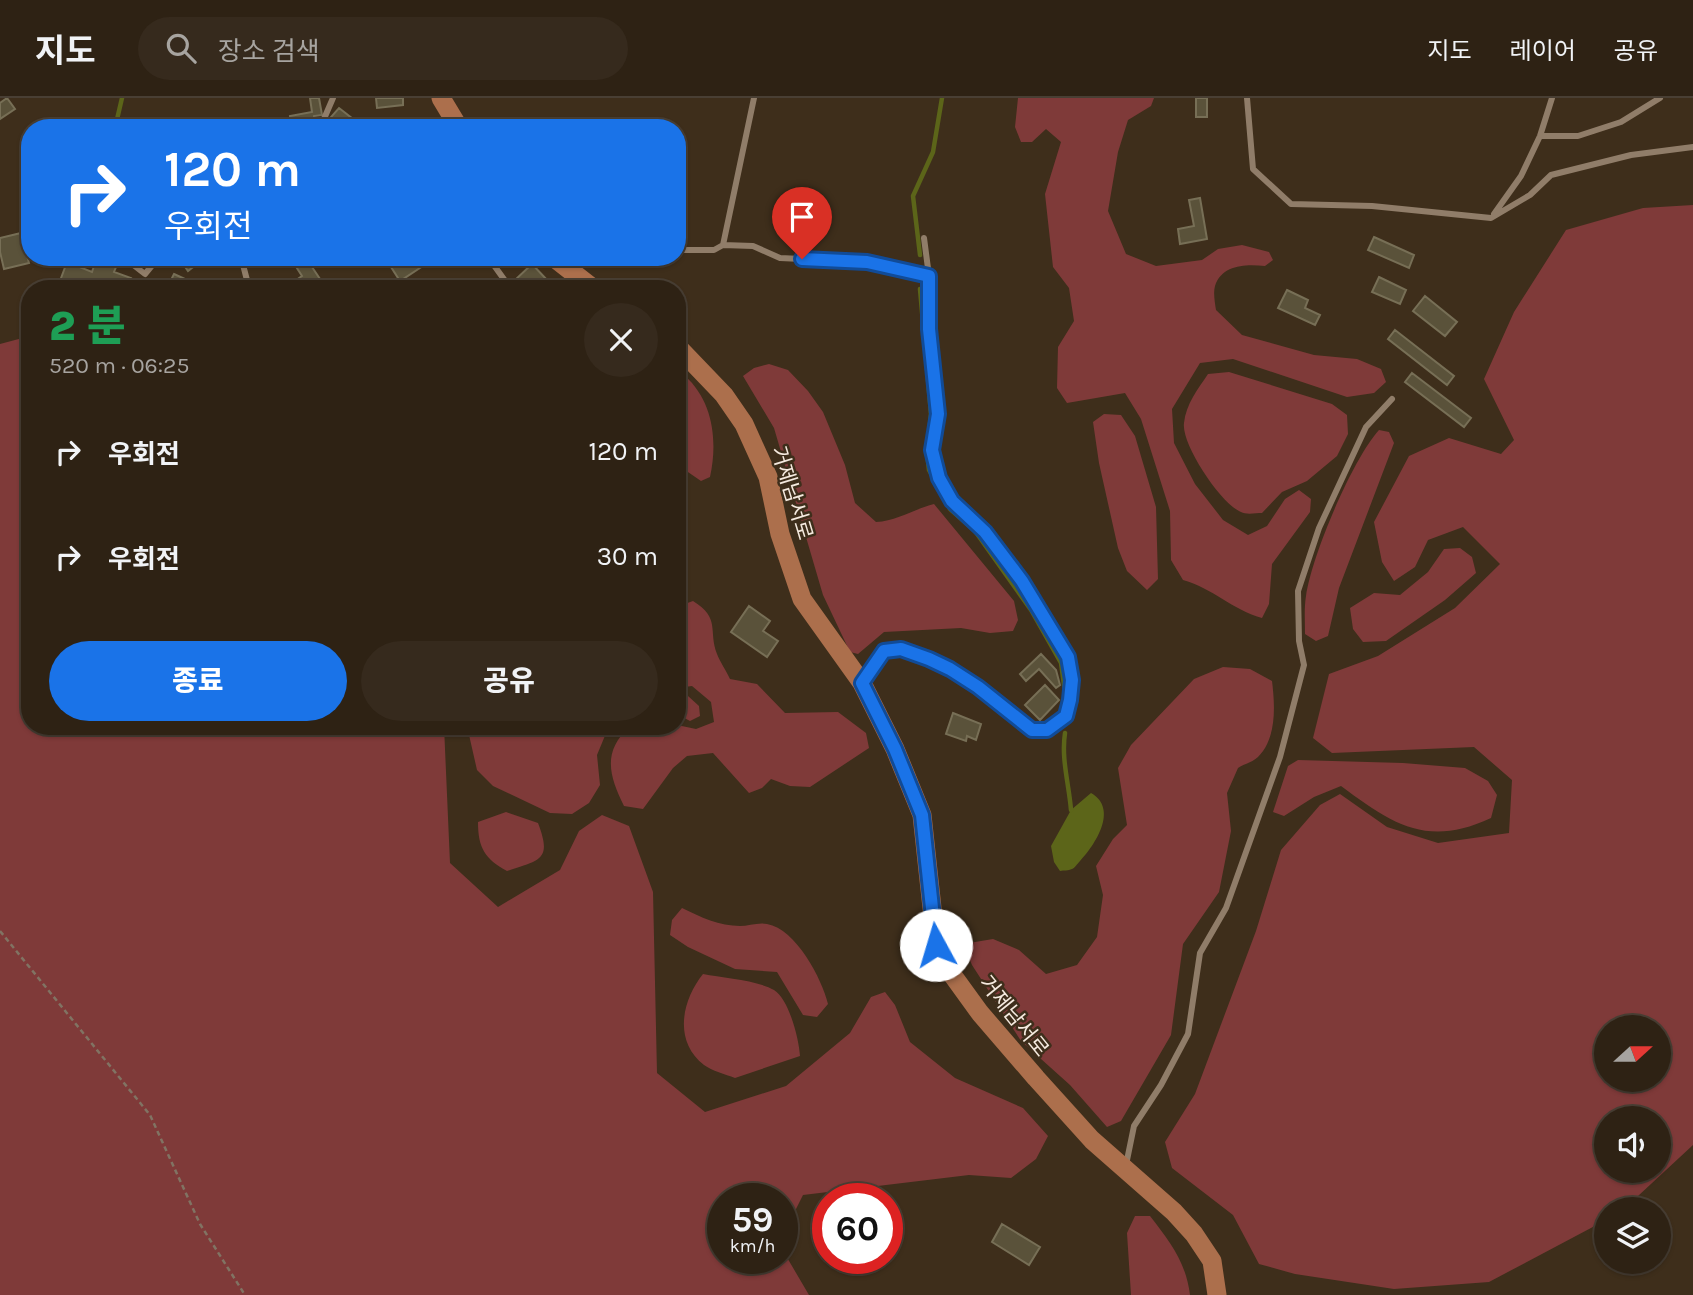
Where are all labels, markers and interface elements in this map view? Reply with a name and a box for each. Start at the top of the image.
search box [138,17,628,80]
icon: search [162,29,200,67]
text: 지도 [35,32,96,70]
text: 장소 검색 [218,36,320,67]
text: 지도 [1427,37,1472,65]
text: 레이어 [1510,37,1576,65]
text: 공유 [1614,37,1658,65]
text: 120 m [164,141,301,198]
icon: right [49,147,140,238]
pin [772,187,832,259]
icon: arrive [783,198,821,236]
text: 우회전 [164,208,252,245]
text: 2 분 [49,301,126,351]
button: close [584,303,658,377]
text: 520 m · 06:25 [49,352,189,379]
icon: right [49,433,87,471]
text: 120 m [588,436,658,467]
text: 우회전 [108,439,180,470]
street label: 거제남서로 [766,443,818,543]
icon: right [49,538,87,576]
text: 30 m [597,541,658,572]
text: 우회전 [108,544,180,575]
button: 종료 [49,641,347,721]
button: 공유 [361,641,658,721]
position arrow [899,908,973,982]
street label: 거제남서로 [974,971,1054,1061]
north arrow [1594,1015,1671,1092]
map controls [1594,1015,1671,1274]
button: sound [1594,1106,1671,1183]
speed limit sign: 60 [812,1183,903,1274]
button: layers [1594,1197,1671,1274]
text: 59 [732,1199,773,1240]
text: km/h [730,1235,775,1257]

